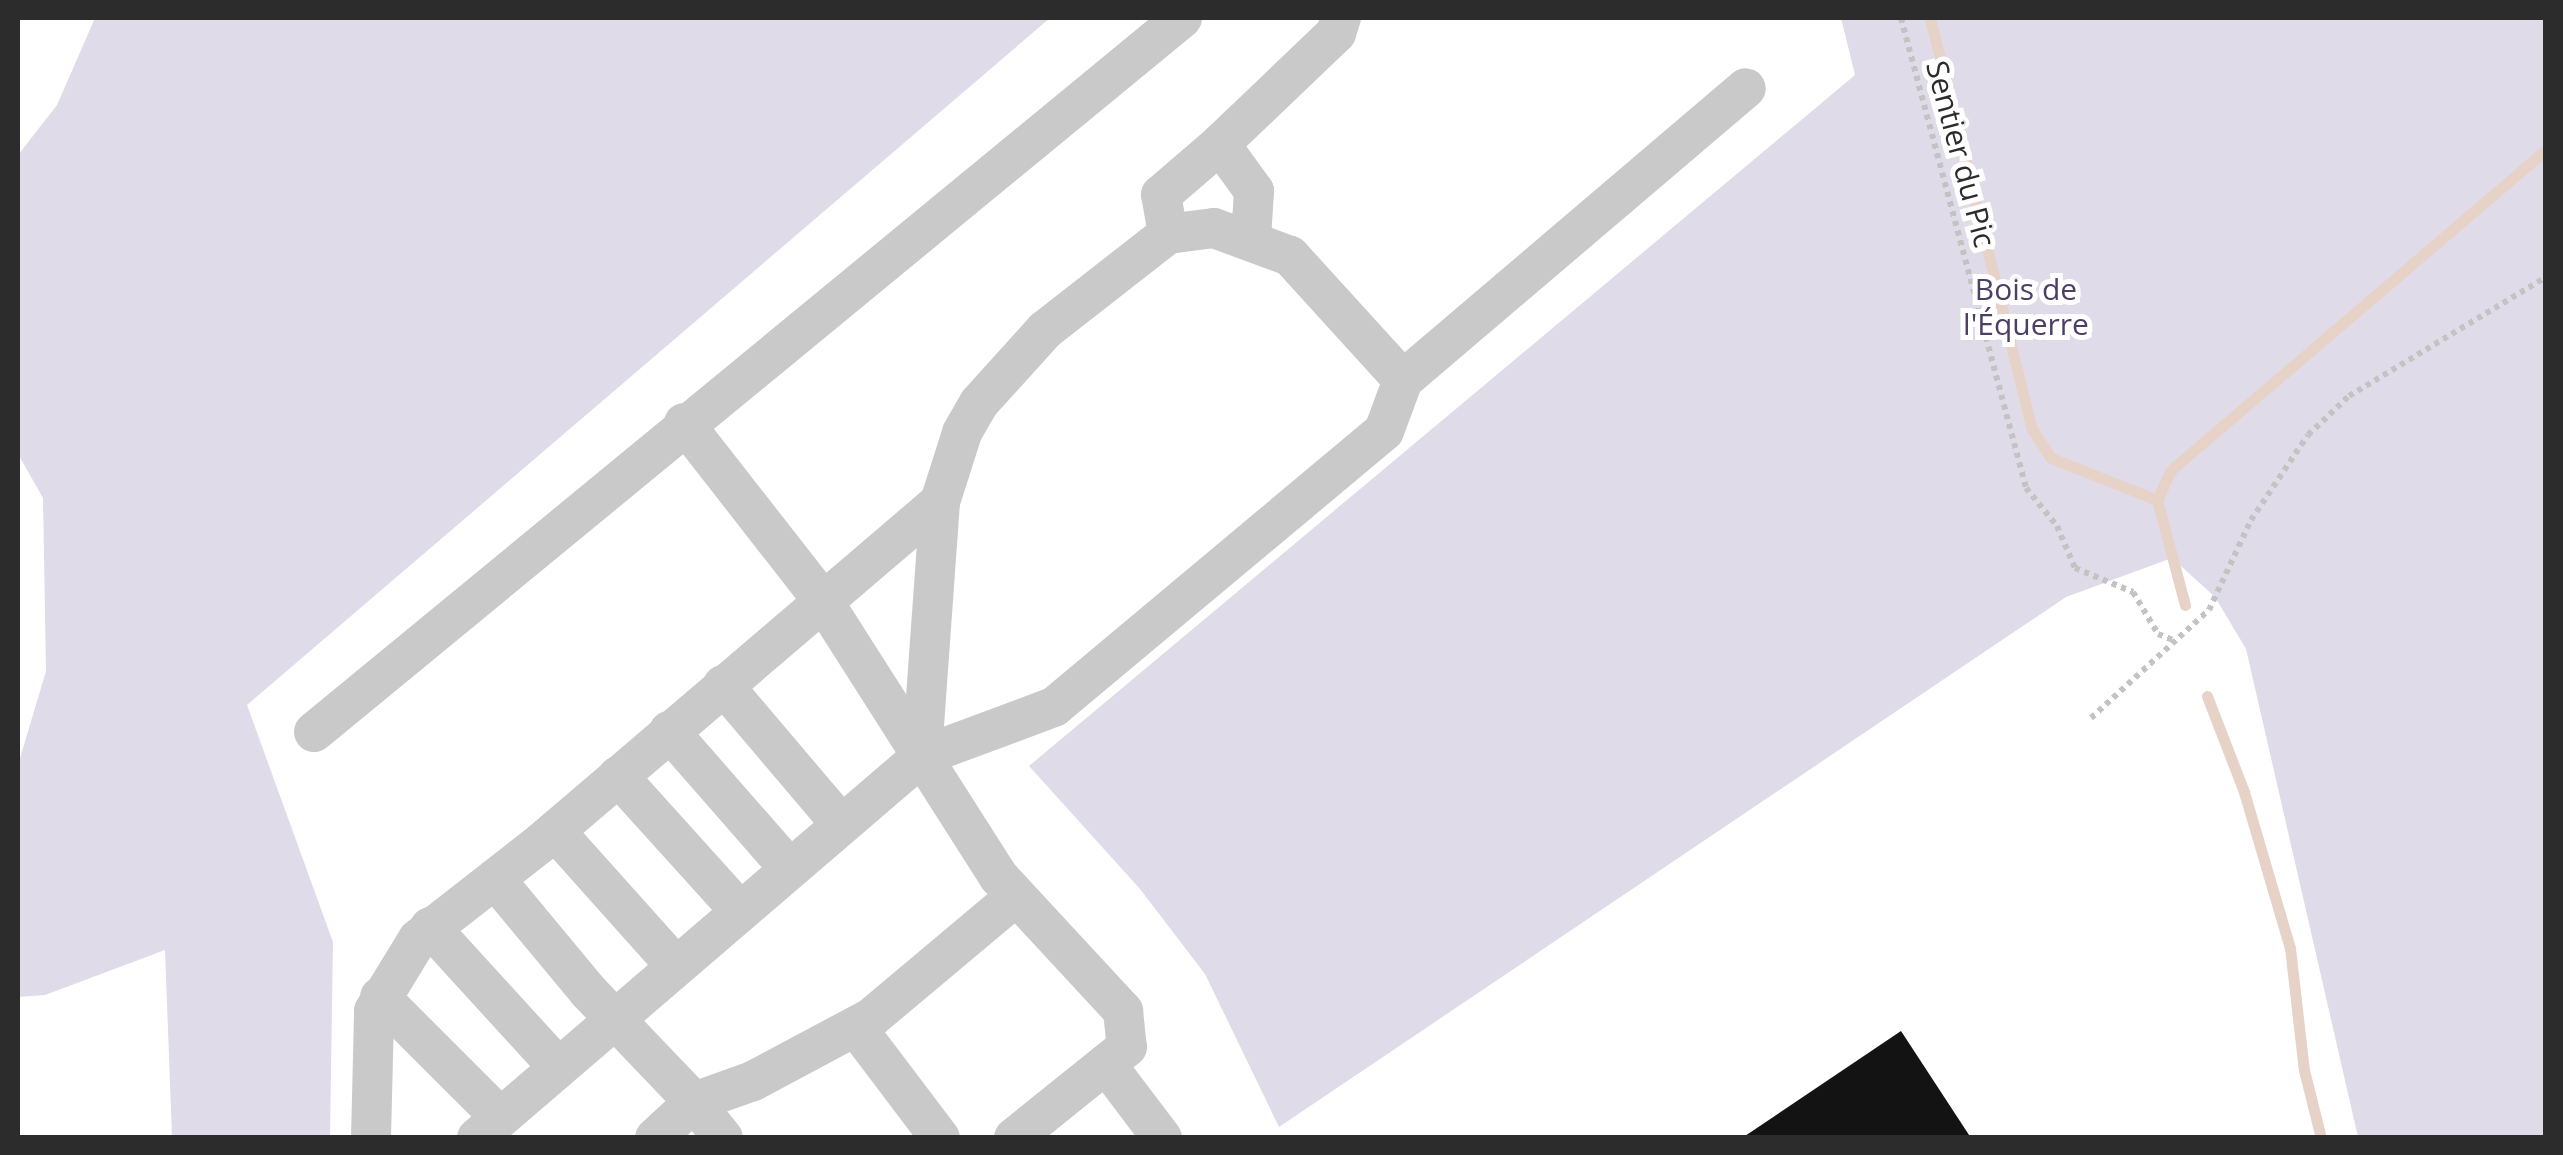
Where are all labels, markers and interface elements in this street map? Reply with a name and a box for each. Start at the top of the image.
street label: Sentier du Pic [1919,57,2003,251]
park label: Bois de l'Équerre [1963,271,2089,342]

